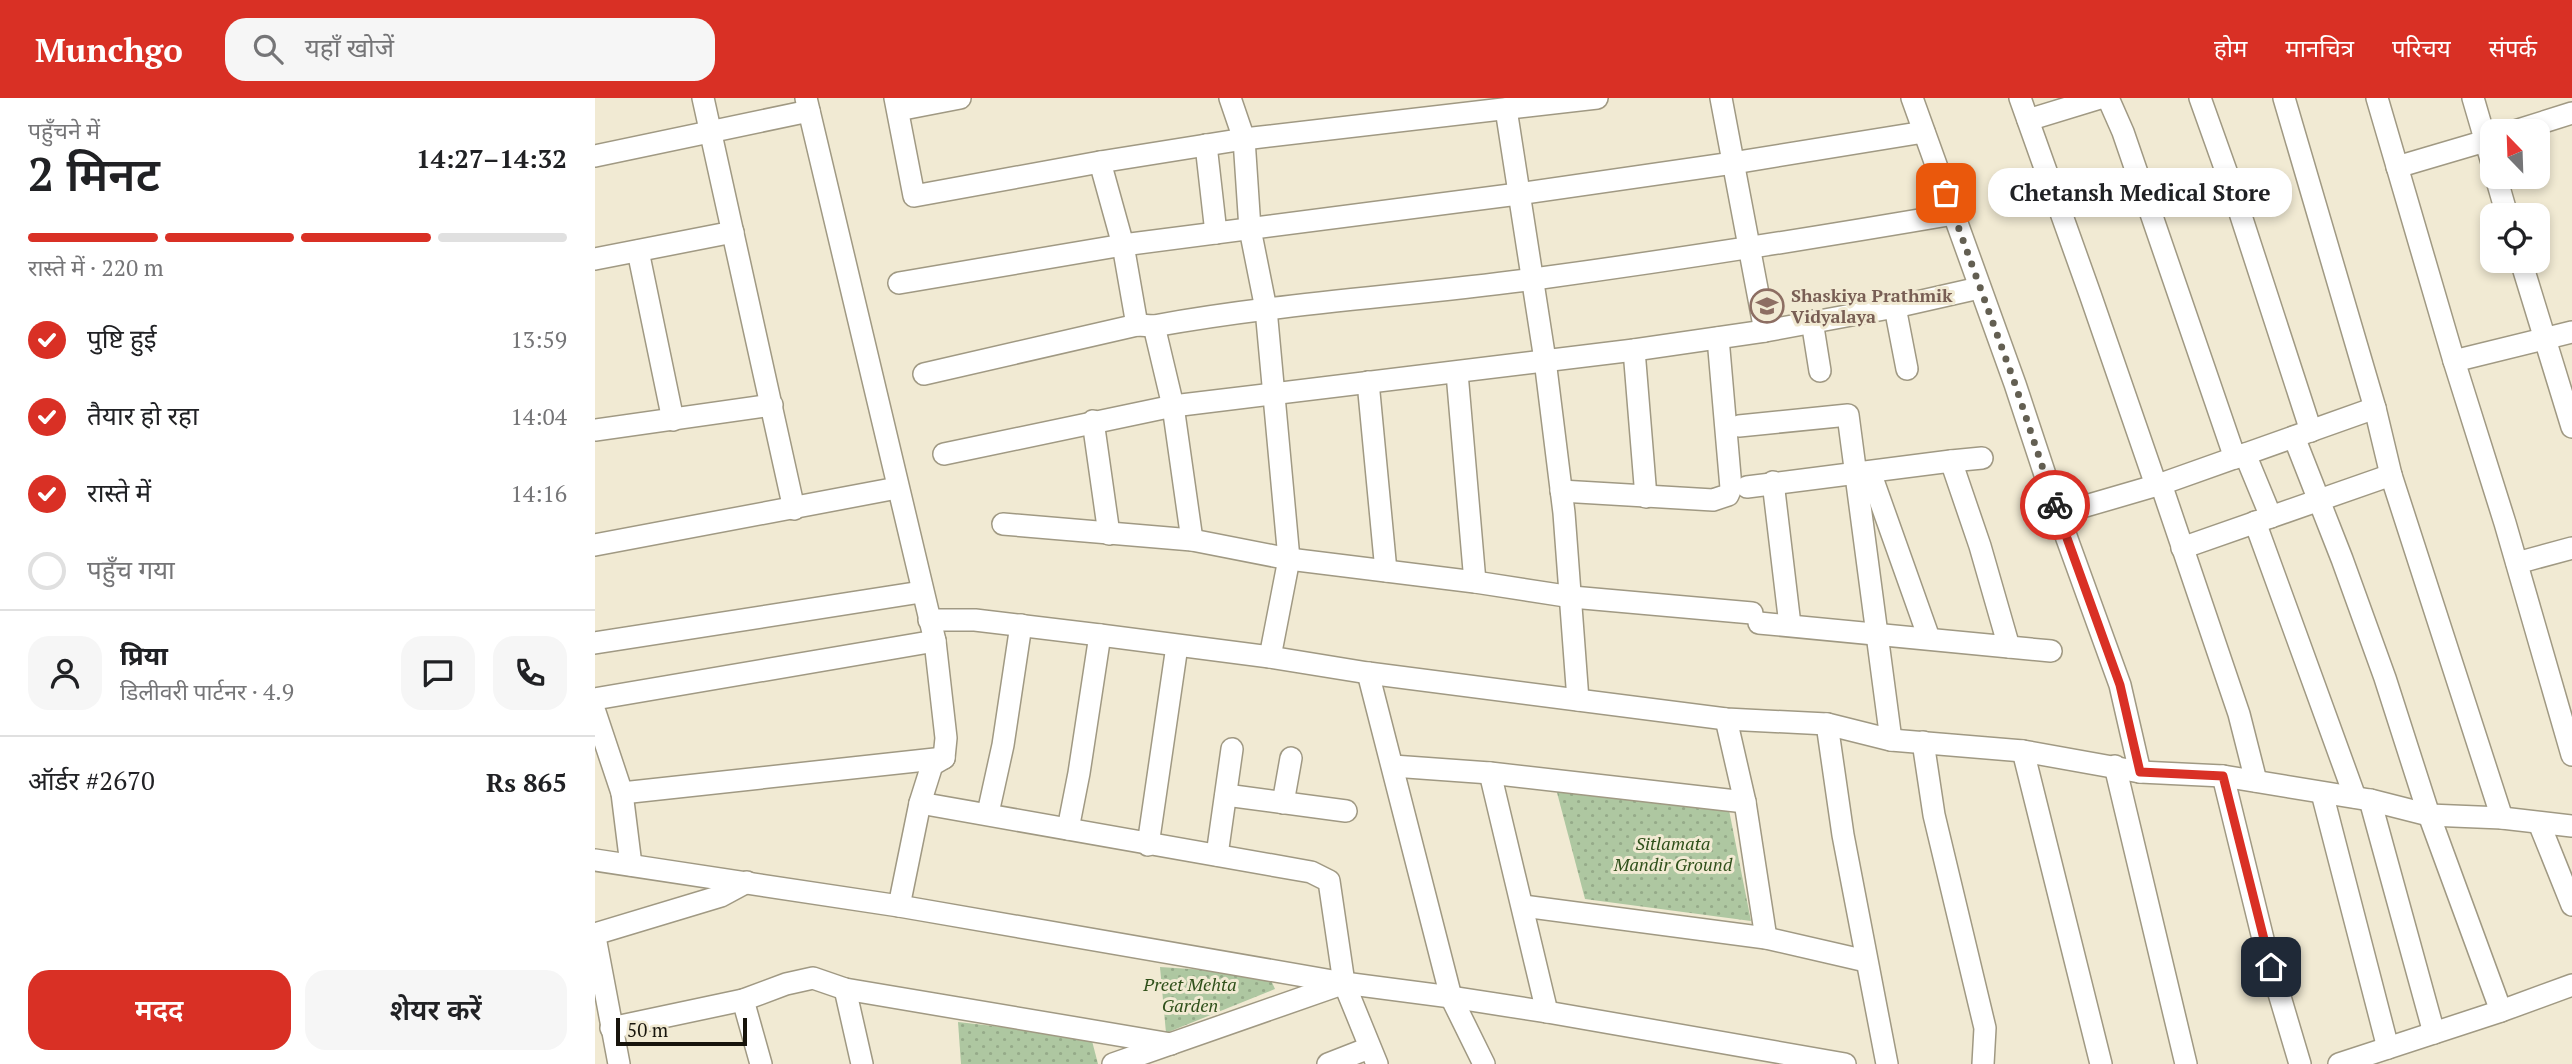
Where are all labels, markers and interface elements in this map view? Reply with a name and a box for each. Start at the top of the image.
search box [225,18,715,81]
text: Munchgo [35,28,183,71]
icon: search [249,30,287,68]
text: यहाँ खोजें [305,30,394,64]
text: होम [2214,32,2247,64]
text: मानचित्र [2285,32,2354,64]
text: परिचय [2392,32,2451,64]
text: संपर्क [2489,32,2537,64]
text: पहुँचने में [28,115,100,146]
north arrow [2480,119,2550,189]
map controls [2480,119,2550,273]
text: 14:27–14:32 [416,141,567,175]
text: 2 मिनट [28,143,160,204]
pin [1916,163,1976,223]
callout: Chetansh Medical Store [1988,168,2293,217]
icon: bag [1927,174,1965,212]
text: Chetansh Medical Store [2009,177,2271,208]
button: locate [2480,203,2550,273]
text: रास्ते में · 220 m [28,252,164,283]
place label: Shaskiya Prathmik Vidyalaya [1791,283,1953,328]
school or university icon: Shaskiya Prathmik Vidyalaya [1748,287,1786,325]
icon: check [28,321,66,359]
text: पुष्टि हुई [87,321,157,355]
text: 13:59 [510,324,567,355]
icon: check [28,398,66,436]
text: तैयार हो रहा [87,398,199,432]
text: 14:04 [510,401,567,432]
courier [2020,470,2090,540]
icon: check [28,475,66,513]
text: रास्ते में [87,475,151,509]
text: 14:16 [510,478,567,509]
icon: bike [2036,486,2074,524]
text: पहुँच गया [87,552,175,586]
button: person [28,636,102,710]
button: chat [401,636,475,710]
button: phone [493,636,567,710]
text: प्रिया [120,638,168,672]
text: डिलीवरी पार्टनर · 4.9 [120,676,294,707]
text: ऑर्डर #2670 [28,763,155,797]
text: Rs 865 [486,765,567,799]
park label: Sitlamata Mandir Ground [1613,831,1733,876]
pin [2241,937,2301,997]
icon: home [2252,948,2290,986]
button: मदद [28,970,291,1050]
button: शेयर करें [305,970,567,1050]
park label: Preet Mehta Garden [1142,972,1237,1017]
scale bar [616,1015,747,1047]
text: 50 m [627,1017,668,1042]

